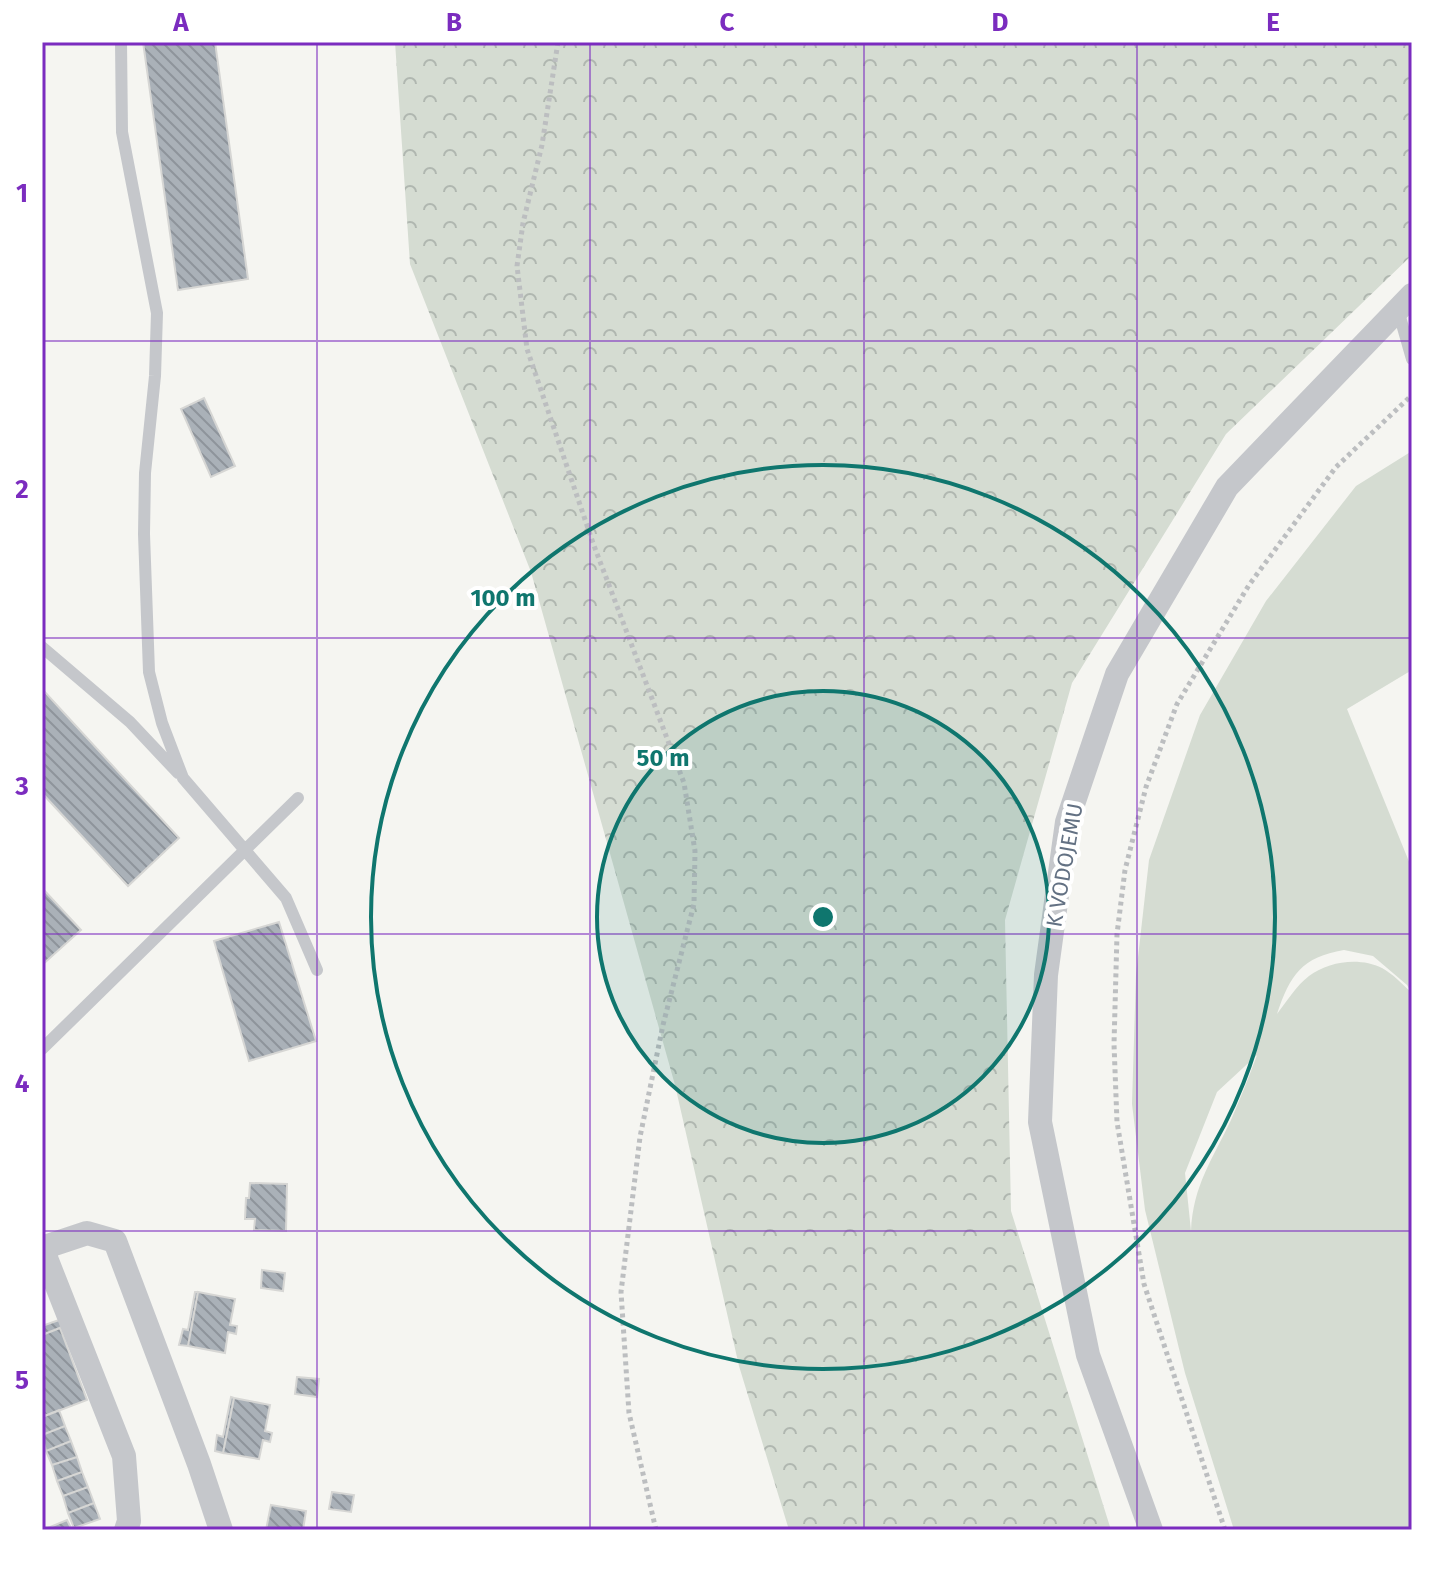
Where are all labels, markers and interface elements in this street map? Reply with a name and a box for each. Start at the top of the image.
text: A [172,7,189,38]
text: B [446,7,462,38]
text: C [720,7,735,38]
text: D [992,7,1009,38]
text: E [1266,7,1280,38]
text: 1 [16,178,28,209]
text: 2 [15,474,29,505]
text: 100 m [470,584,536,612]
text: 50 m [637,744,689,772]
text: 3 [14,771,29,802]
street label: K VODOJEMU [1040,801,1089,929]
centre of rings [809,903,837,931]
text: 4 [15,1068,30,1099]
text: 5 [15,1365,29,1396]

